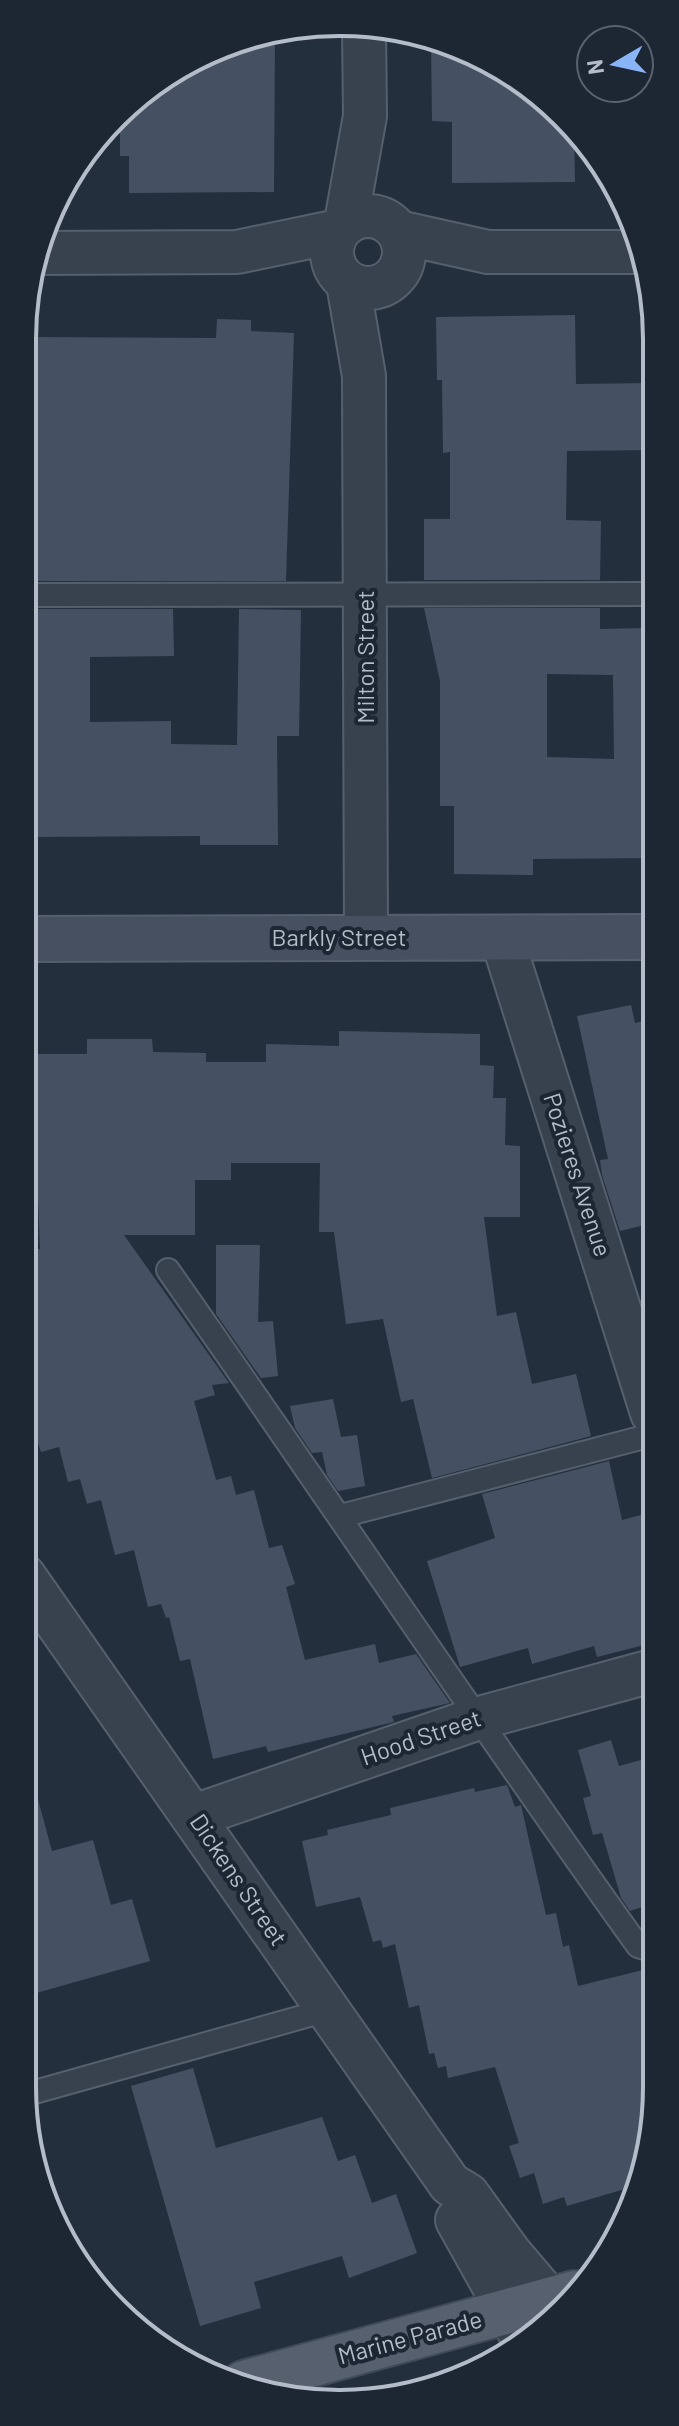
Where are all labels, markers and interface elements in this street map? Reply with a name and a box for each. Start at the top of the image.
north arrow [575,24,655,104]
text: N [580,58,608,77]
street label: Milton Street [350,590,379,724]
street label: Barkly Street [272,922,406,951]
street label: Pozieres Avenue [538,1089,619,1260]
street label: Hood Street [357,1702,484,1771]
street label: Dickens Street [185,1808,294,1951]
street label: Marine Parade [334,2303,485,2370]

